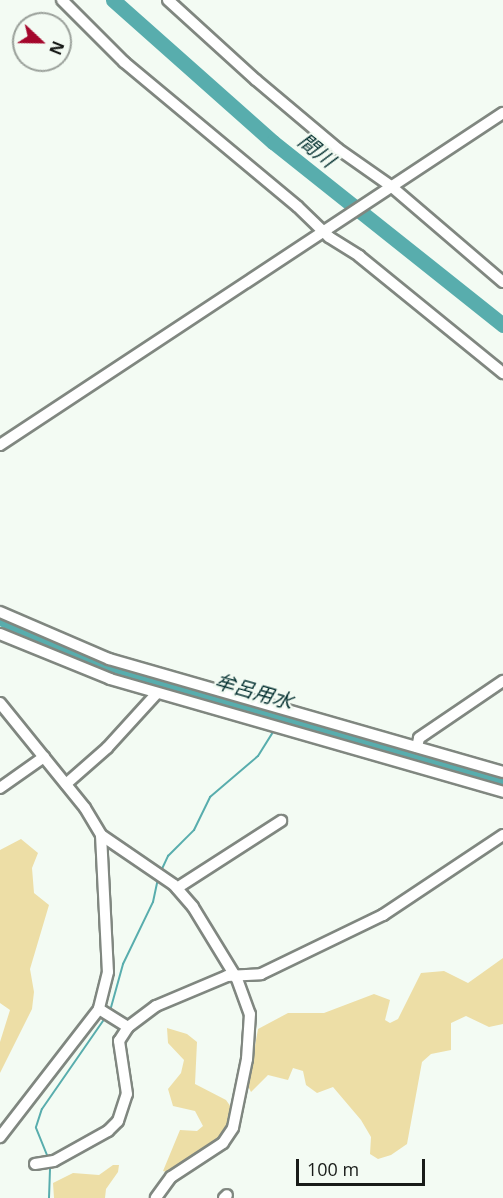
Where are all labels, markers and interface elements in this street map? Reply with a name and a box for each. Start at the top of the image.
north arrow [12,12,72,72]
text: N [44,38,69,58]
water label: 間川 [294,128,340,172]
water label: 牟呂用水 [212,668,296,714]
scale bar [299,1147,428,1185]
text: 100 m [307,1157,359,1181]

